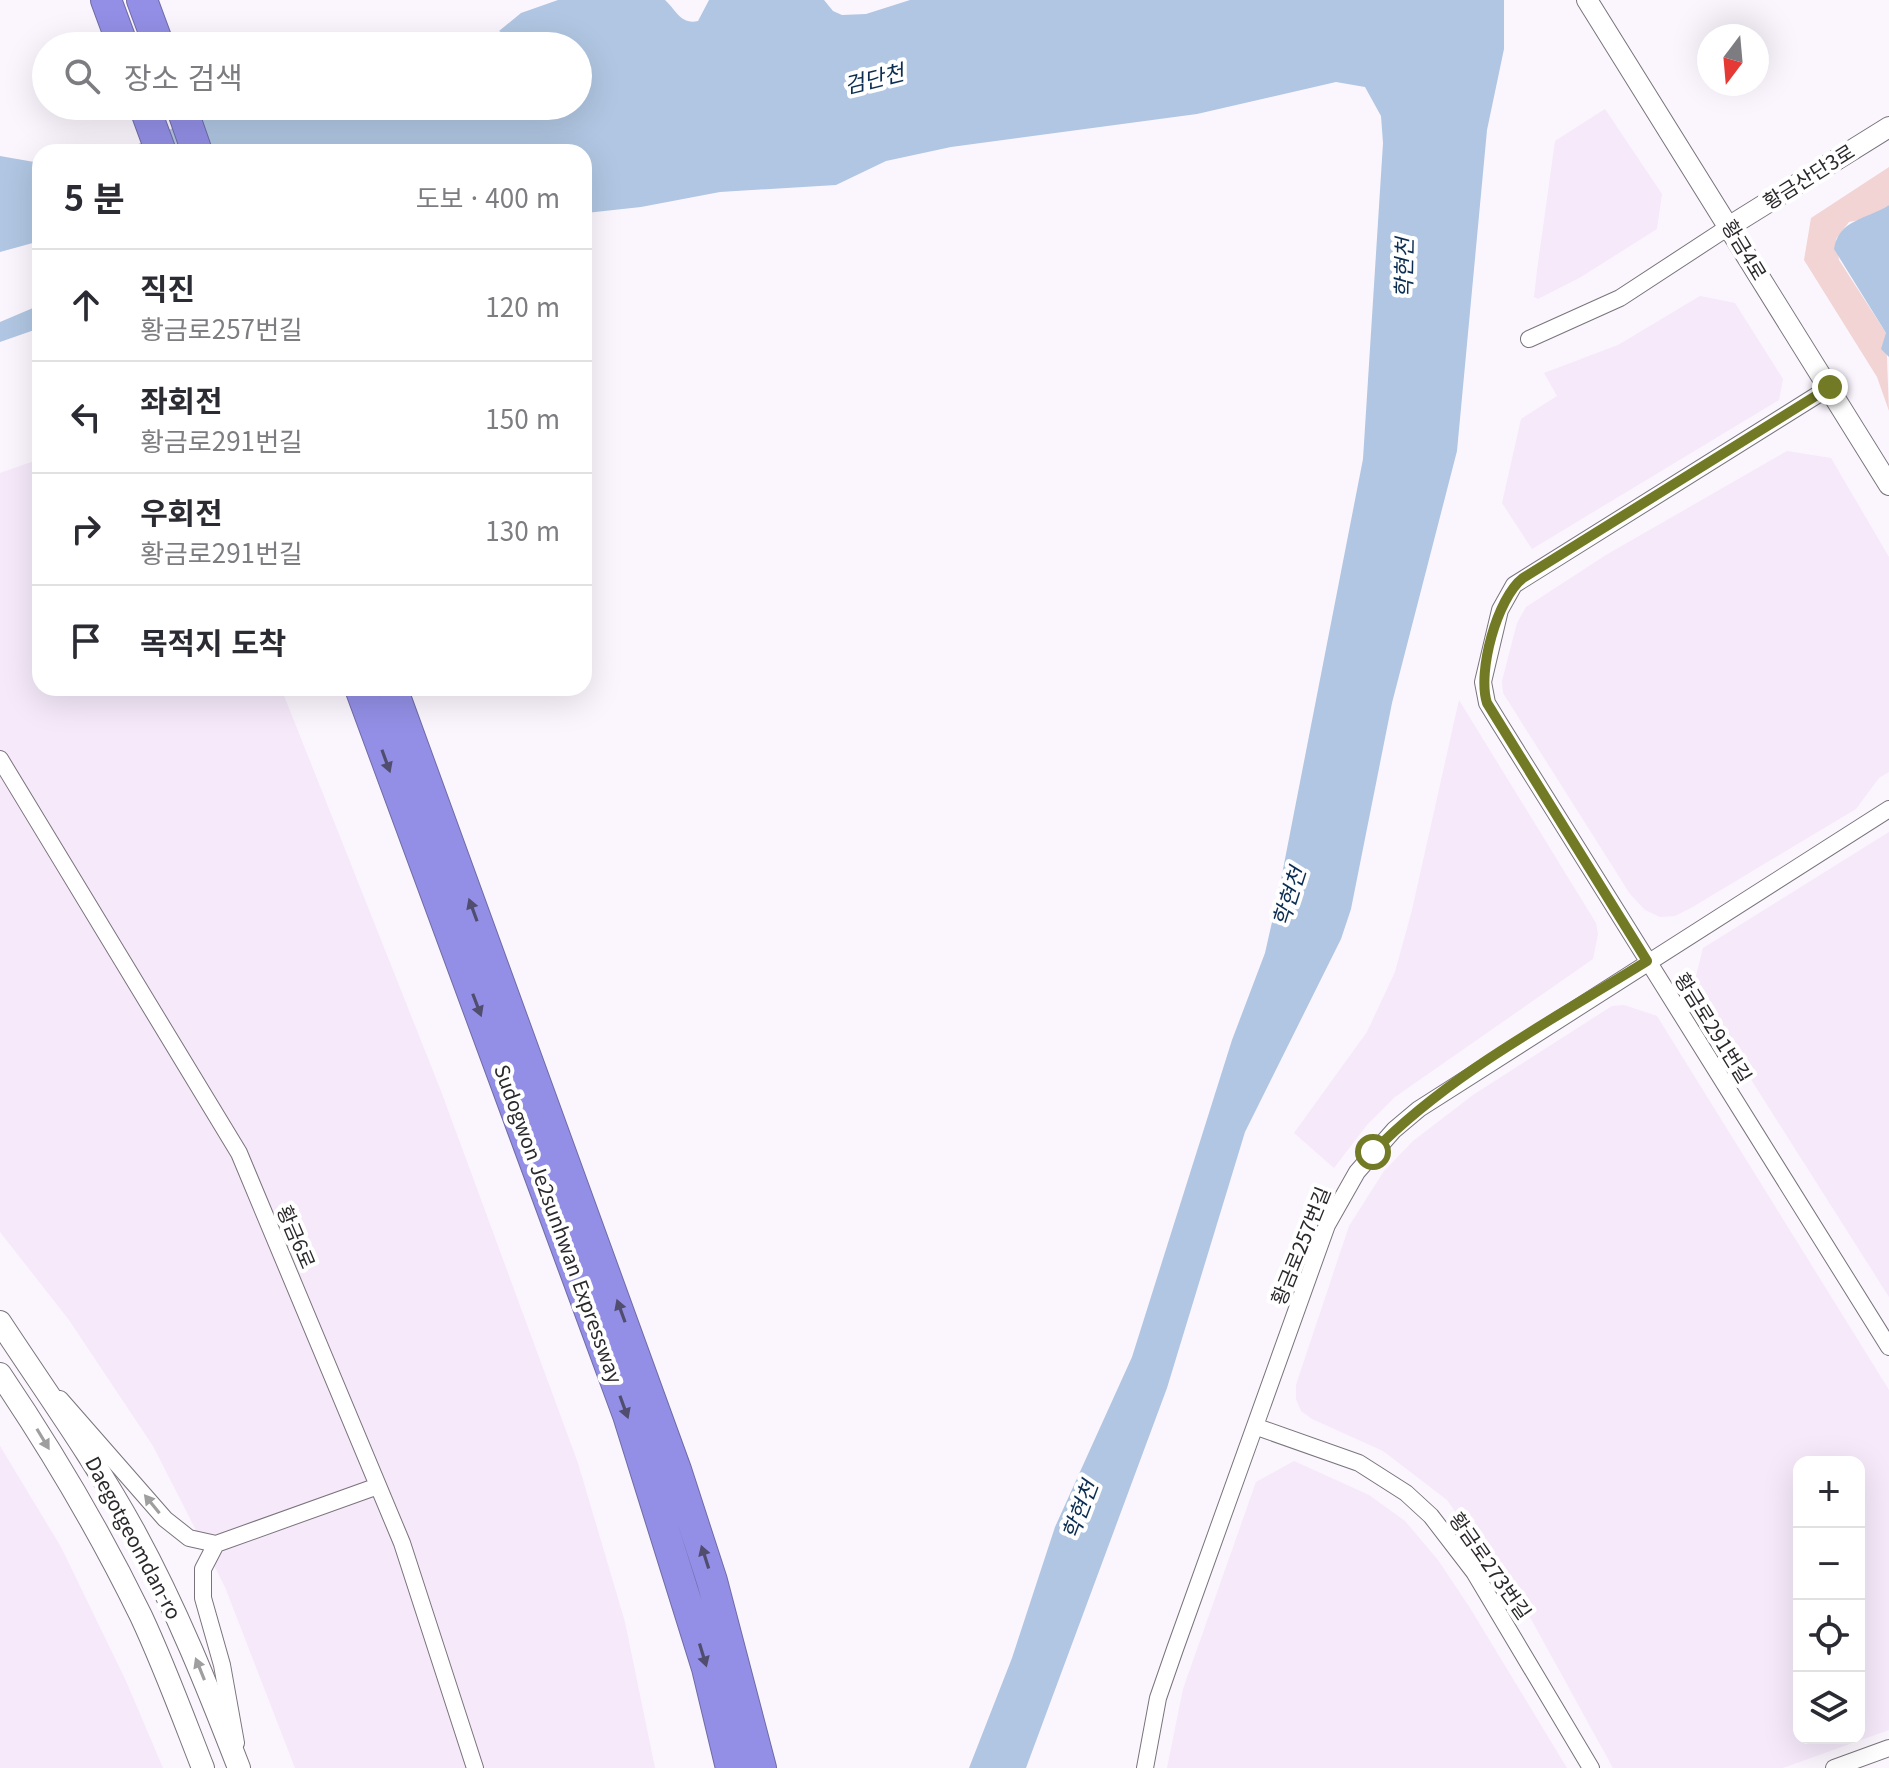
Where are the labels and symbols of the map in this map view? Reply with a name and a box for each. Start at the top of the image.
north arrow [1697,24,1769,96]
water label: 검단천 [840,54,910,100]
street label: 황금산단3로 [1757,136,1860,215]
street label: 황금4로 [1716,213,1775,285]
water label: 학현천 [1385,235,1419,299]
route end [1812,369,1848,405]
one-way arrow [381,749,393,773]
water label: 학현천 [1262,860,1313,930]
one-way arrow [466,898,479,922]
street label: 황금로291번길 [1669,966,1760,1088]
one-way arrow [471,993,484,1017]
street label: Sudogwon Je2sunhwan Expressway [488,1060,631,1387]
route start [1355,1134,1391,1170]
street label: 황금로257번길 [1263,1182,1337,1309]
street label: 황금6로 [271,1200,324,1273]
one-way arrow [614,1299,627,1323]
one-way arrow [619,1395,631,1419]
one-way arrow [36,1428,50,1450]
street label: Daegotgeomdan-ro [79,1451,190,1624]
water label: 학현천 [1052,1473,1105,1543]
one-way arrow [144,1494,161,1514]
street label: 황금로273번길 [1443,1505,1539,1625]
one-way arrow [698,1545,710,1569]
one-way arrow [697,1643,710,1667]
one-way arrow [193,1657,206,1681]

